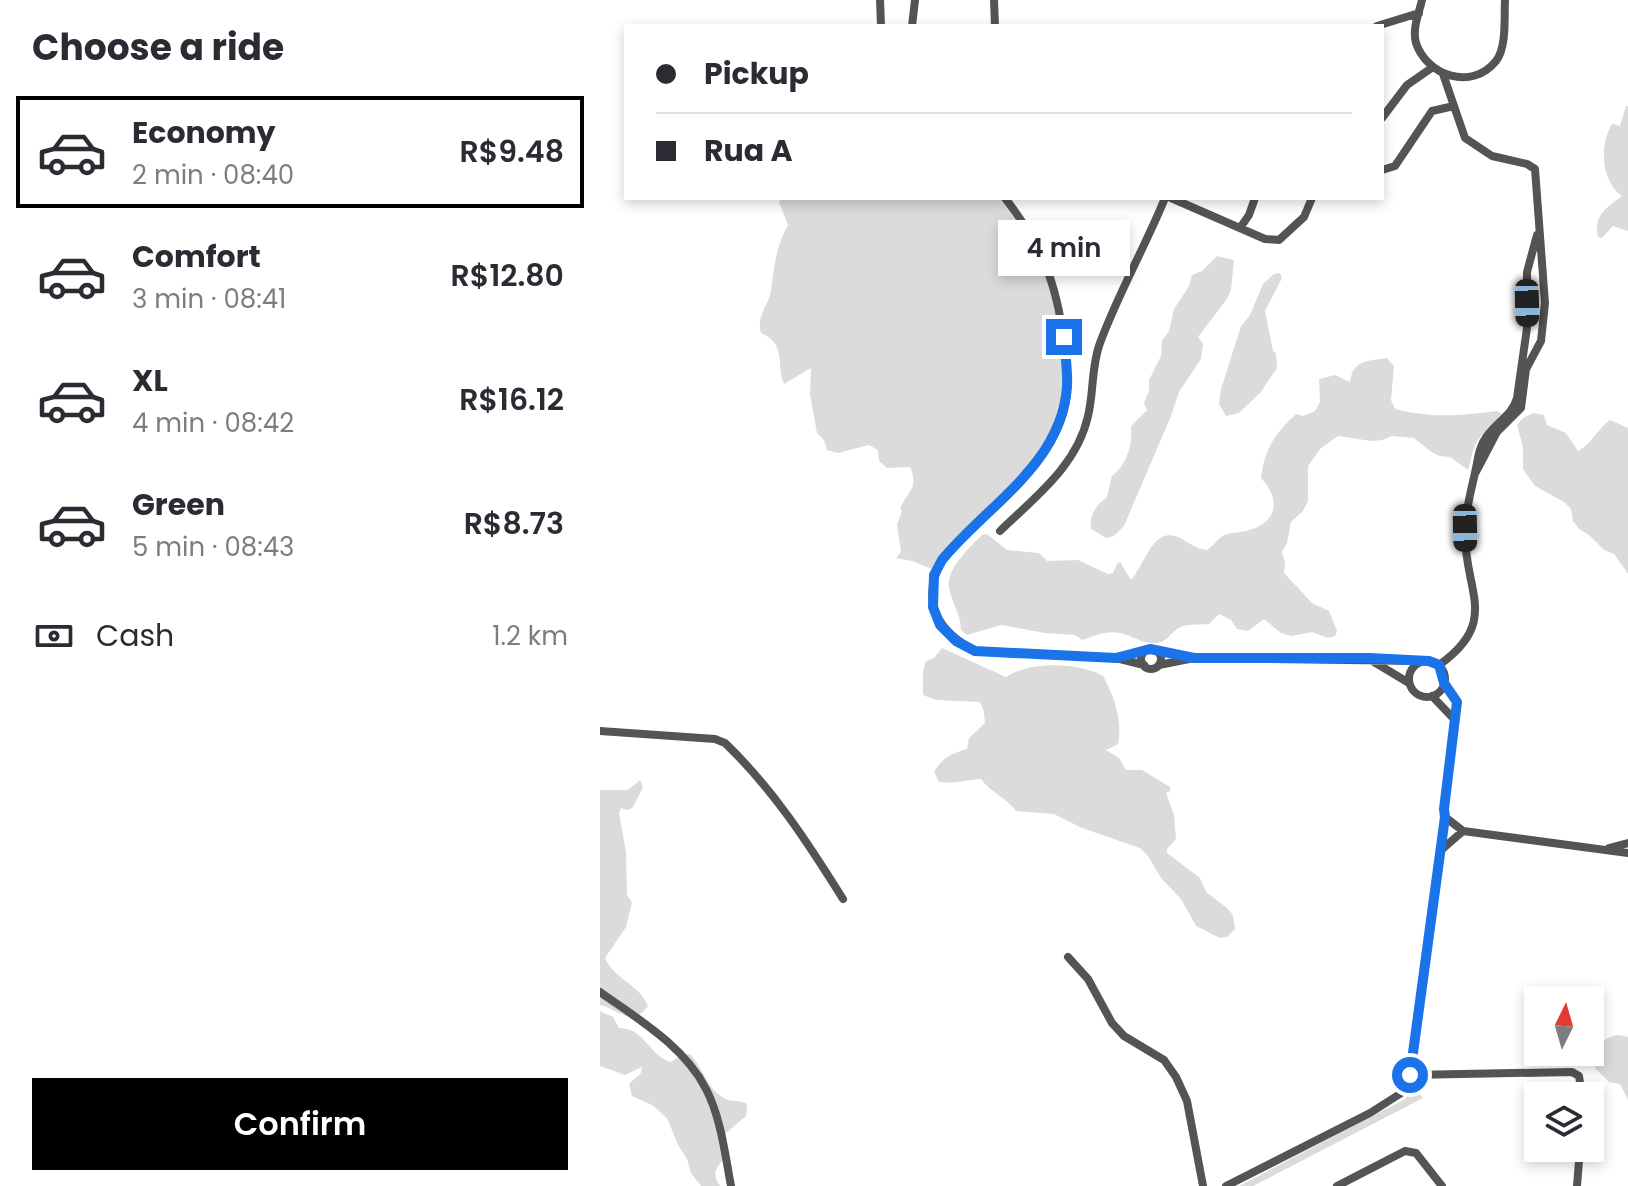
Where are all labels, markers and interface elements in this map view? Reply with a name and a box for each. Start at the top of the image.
text: Choose a ride [32,22,284,73]
text: Pickup [704,52,809,95]
text: Economy [132,111,276,154]
icon: car [36,116,108,188]
text: Rua A [704,129,793,172]
text: R$9.48 [459,130,564,173]
text: 2 min · 08:40 [132,157,294,193]
callout: 4 min [998,221,1130,277]
text: 4 min [1026,230,1102,266]
text: Comfort [132,235,261,278]
icon: car [36,240,108,312]
text: R$12.80 [451,254,564,297]
car [1515,279,1539,327]
text: 3 min · 08:41 [132,281,286,317]
route end [1046,319,1082,355]
text: XL [132,359,168,402]
icon: car [36,364,108,436]
text: R$16.12 [459,378,564,421]
text: 4 min · 08:42 [132,405,294,441]
text: Green [132,483,225,526]
icon: car [36,488,108,560]
text: R$8.73 [464,502,564,545]
car [1453,504,1477,552]
text: 5 min · 08:43 [132,529,294,565]
icon: cash [32,614,76,658]
text: Cash [96,614,174,657]
text: 1.2 km [492,618,568,654]
north arrow [1524,986,1604,1066]
map controls [1524,986,1604,1162]
route start [1392,1057,1428,1093]
button: Confirm [32,1078,568,1170]
button: layers [1524,1082,1604,1162]

